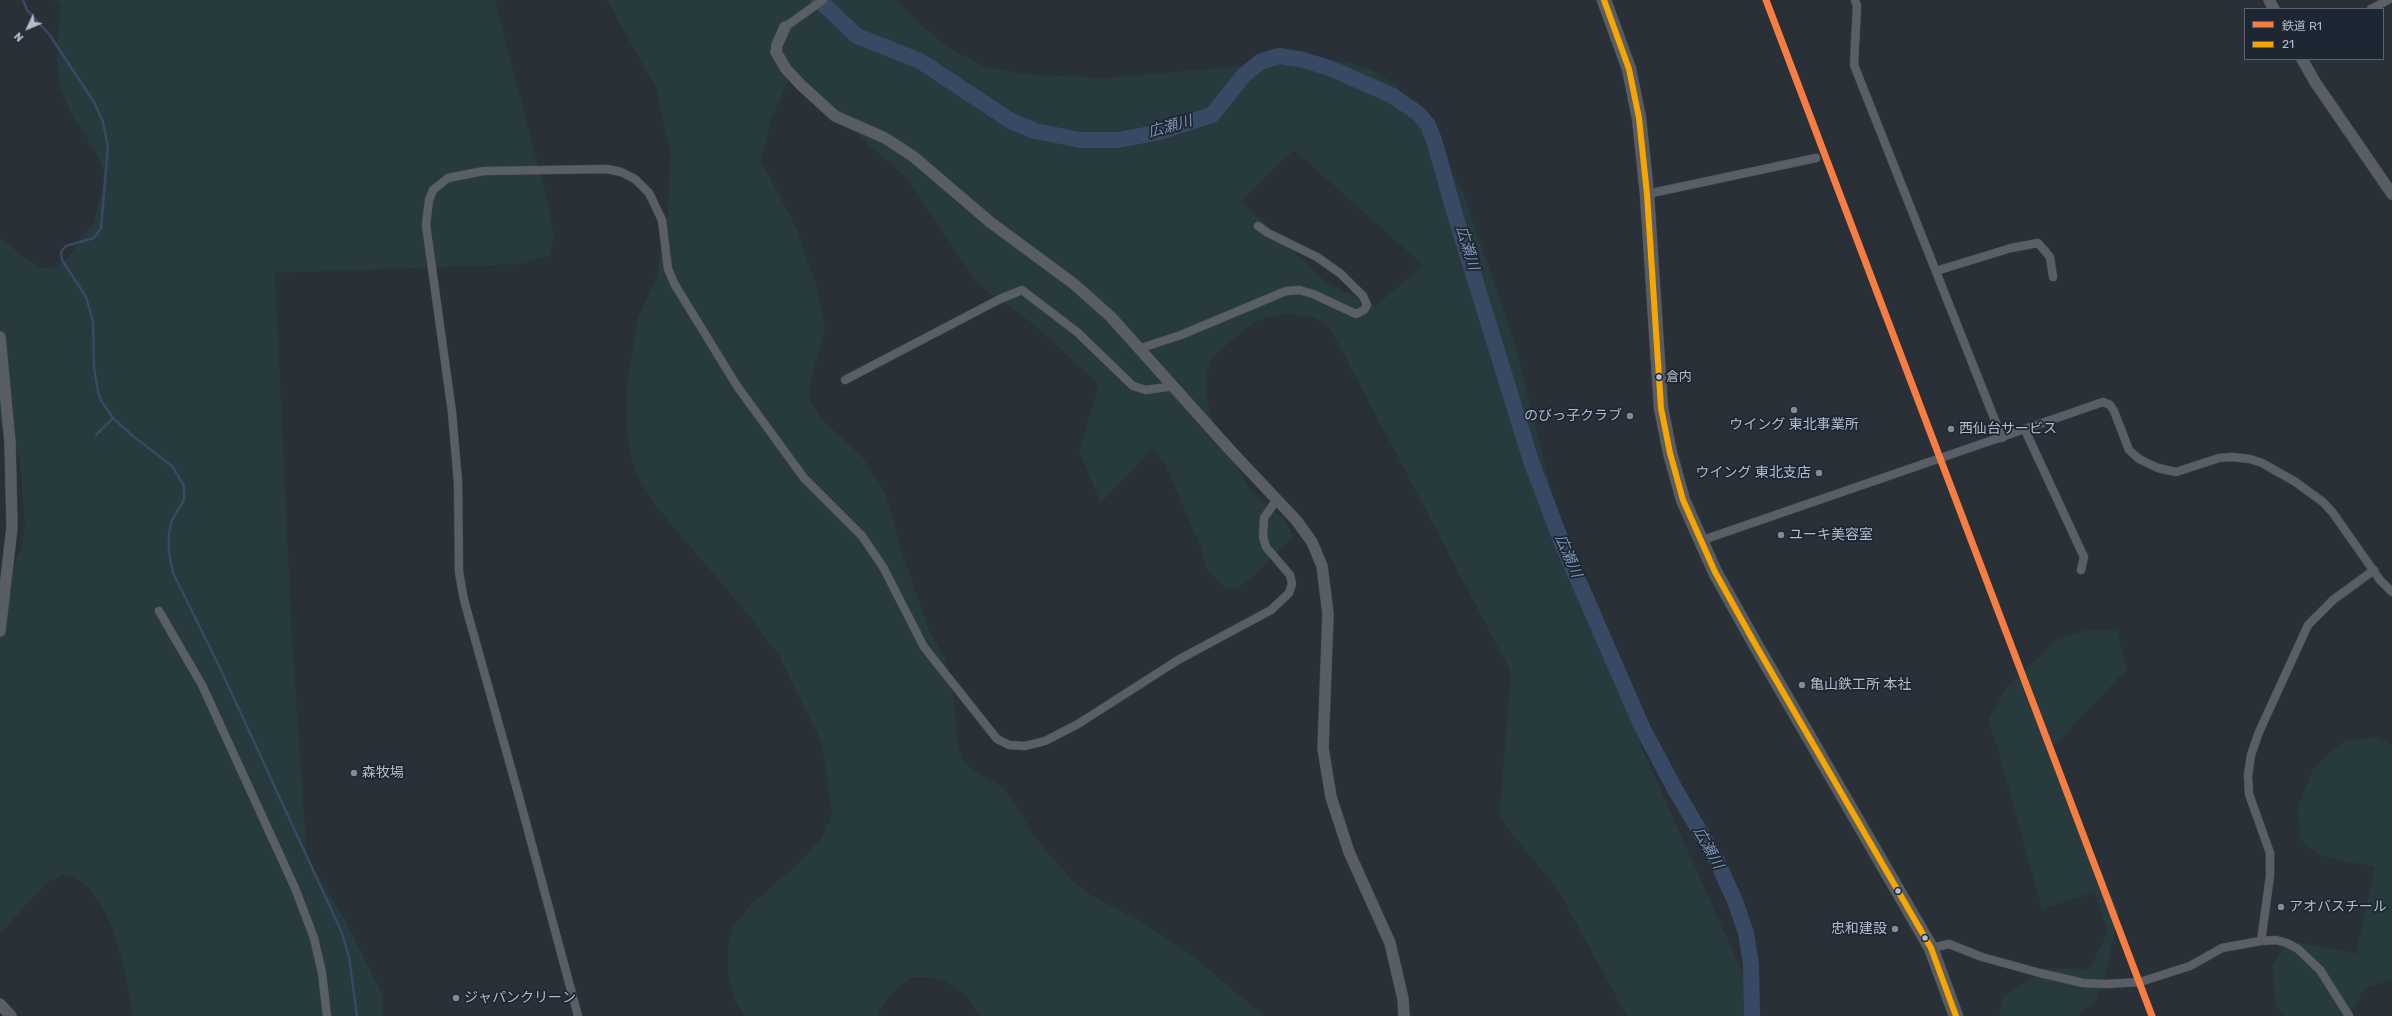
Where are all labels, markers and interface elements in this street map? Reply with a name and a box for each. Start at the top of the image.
north arrow [8,8,48,48]
legend [2244,8,2384,60]
text: 鉄道 R1 [2282,19,2322,33]
text: N [12,29,26,44]
text: 21 [2282,37,2294,51]
water label: 広瀬川 [1146,112,1194,142]
water label: 広瀬川 [1452,224,1482,272]
place label: 倉内 [1666,369,1692,385]
marker: 倉内 [1654,372,1664,382]
marker: ウイング 東北事業所 [1789,405,1799,415]
place label: のびっ子クラブ [1524,408,1622,424]
marker: のびっ子クラブ [1625,411,1635,421]
place label: ウイング 東北事業所 [1729,417,1859,433]
place label: 西仙台サービス [1959,421,2057,437]
marker: 西仙台サービス [1946,424,1956,434]
place label: ウイング 東北支店 [1696,465,1811,481]
marker: ウイング 東北支店 [1814,468,1824,478]
place label: ユーキ美容室 [1789,527,1873,543]
marker: ユーキ美容室 [1776,530,1786,540]
water label: 広瀬川 [1551,532,1585,580]
place label: 亀山鉄工所 本社 [1810,677,1911,693]
marker: 亀山鉄工所 本社 [1797,680,1807,690]
place label: 森牧場 [362,765,404,781]
marker: 森牧場 [349,768,359,778]
water label: 広瀬川 [1689,824,1727,872]
unlabelled marker [1893,886,1903,896]
place label: アオバスチール [2289,899,2387,915]
marker: アオバスチール [2276,902,2286,912]
place label: 忠和建設 [1831,921,1887,937]
marker: 忠和建設 [1890,924,1900,934]
unlabelled marker [1920,933,1930,943]
place label: ジャパンクリーン [464,990,576,1006]
marker: ジャパンクリーン [451,993,461,1003]

